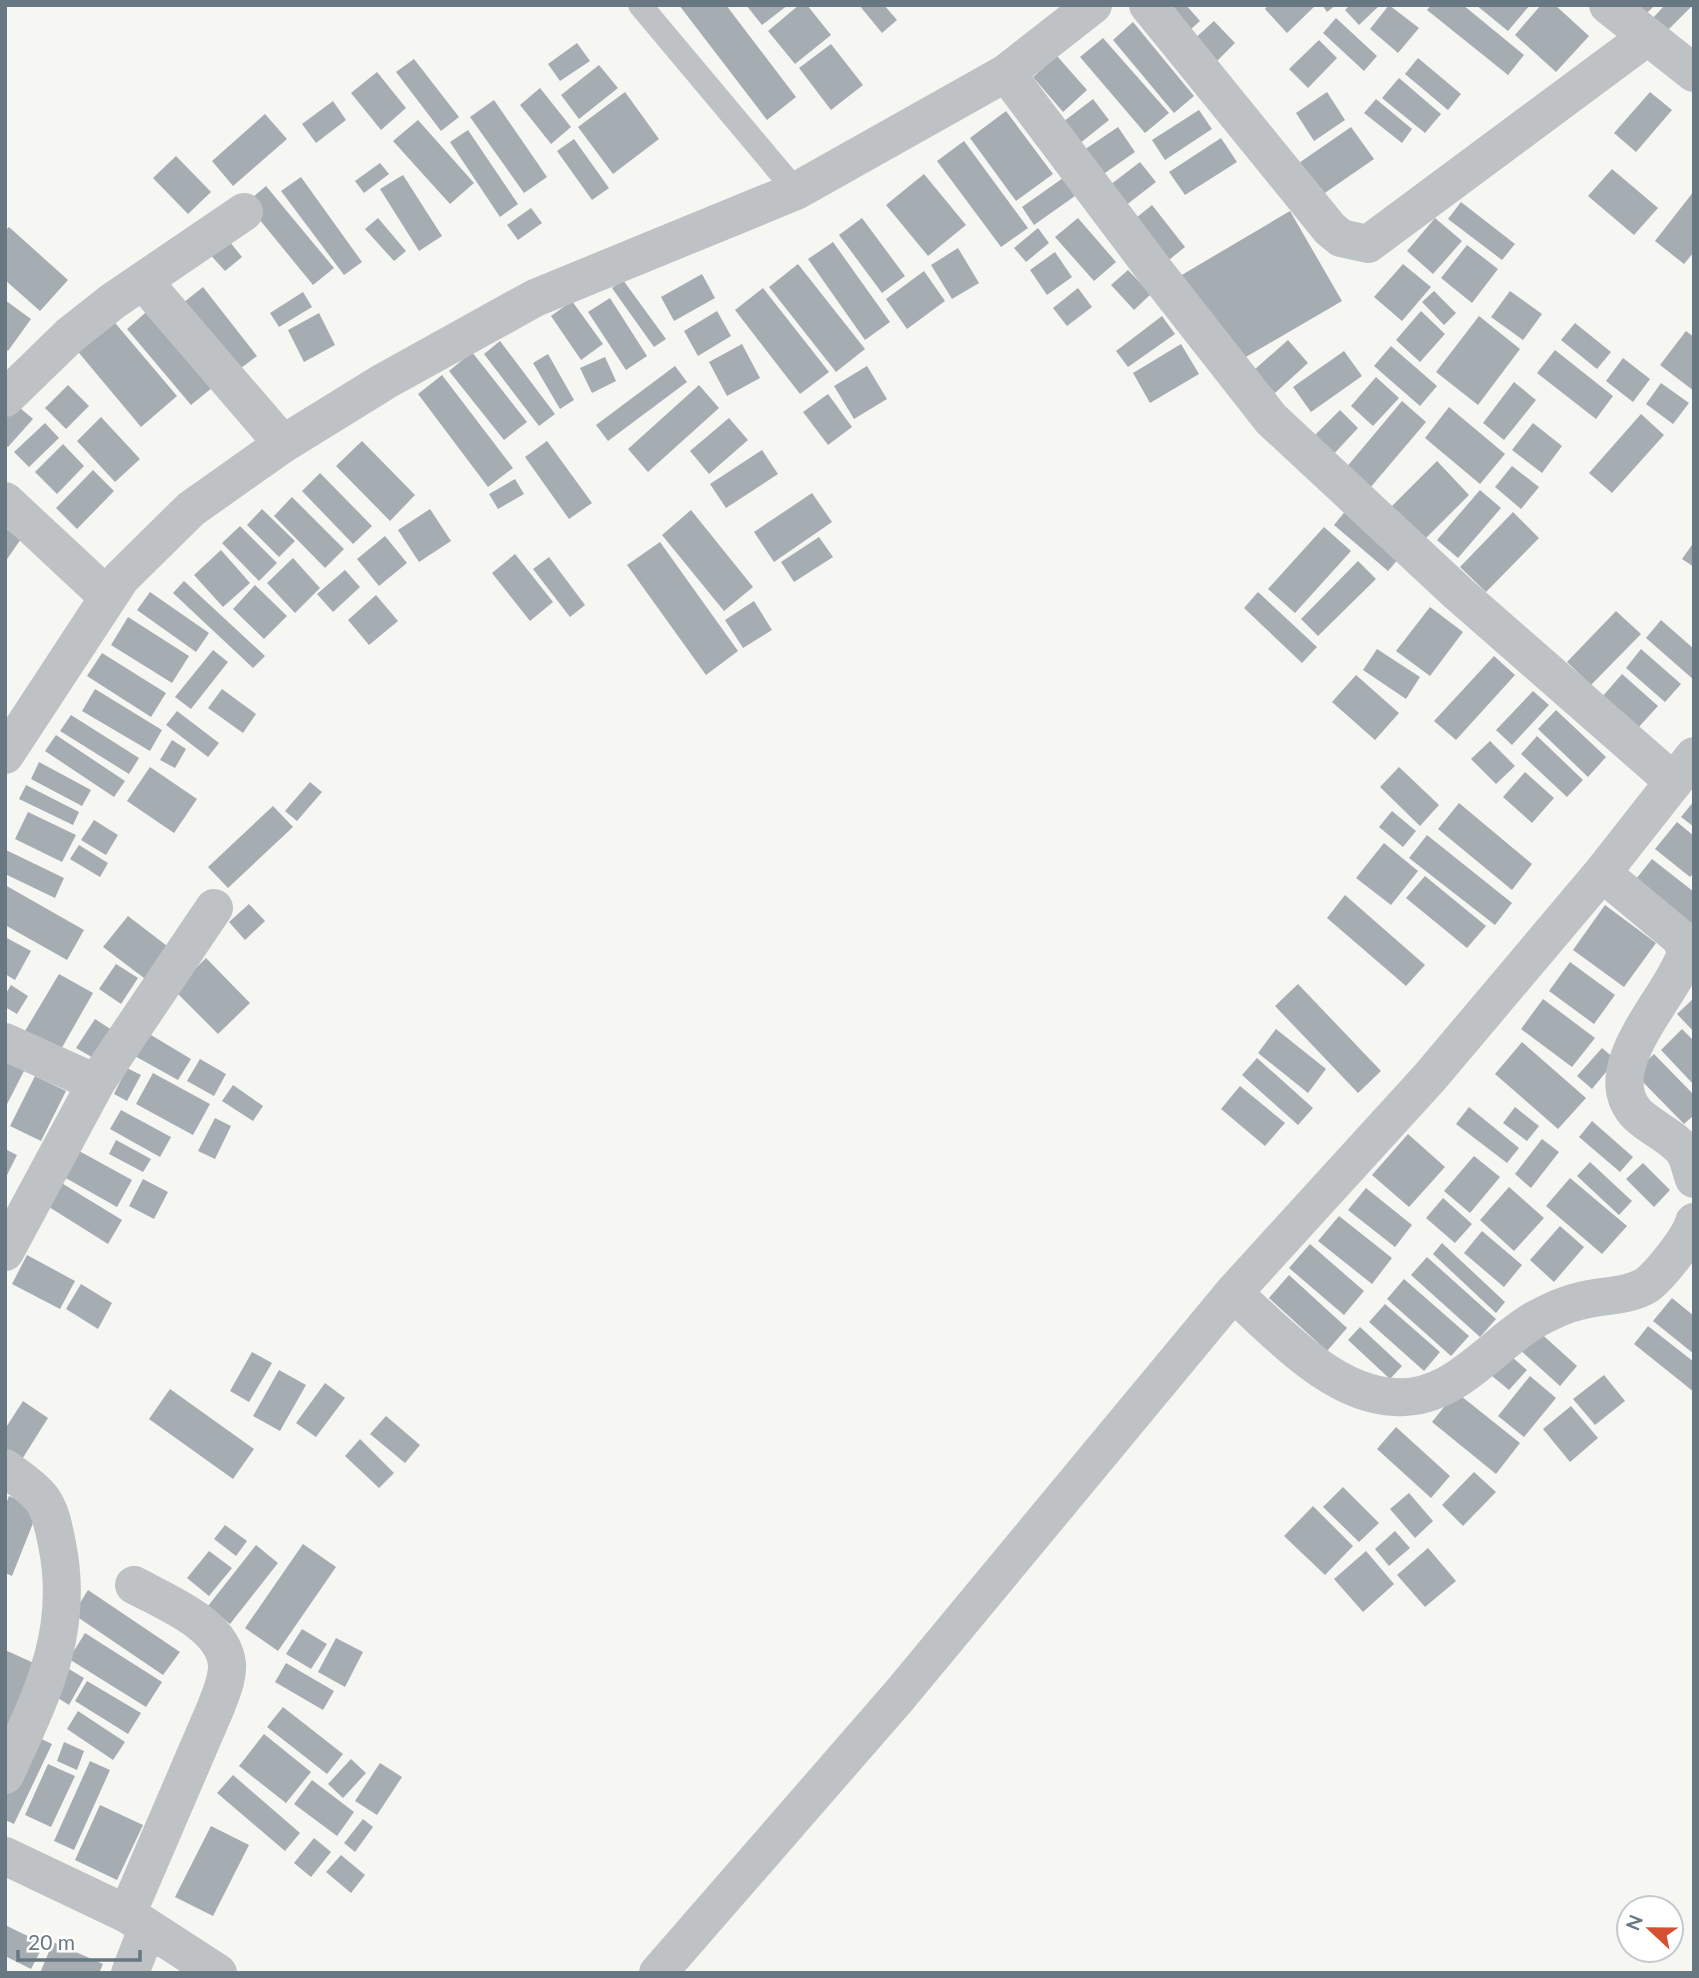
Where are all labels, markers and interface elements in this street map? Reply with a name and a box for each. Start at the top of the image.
north arrow [1615,1894,1685,1964]
text: N [1620,1911,1647,1934]
scale bar [18,1918,140,1962]
text: 20 m [28,1929,75,1954]

